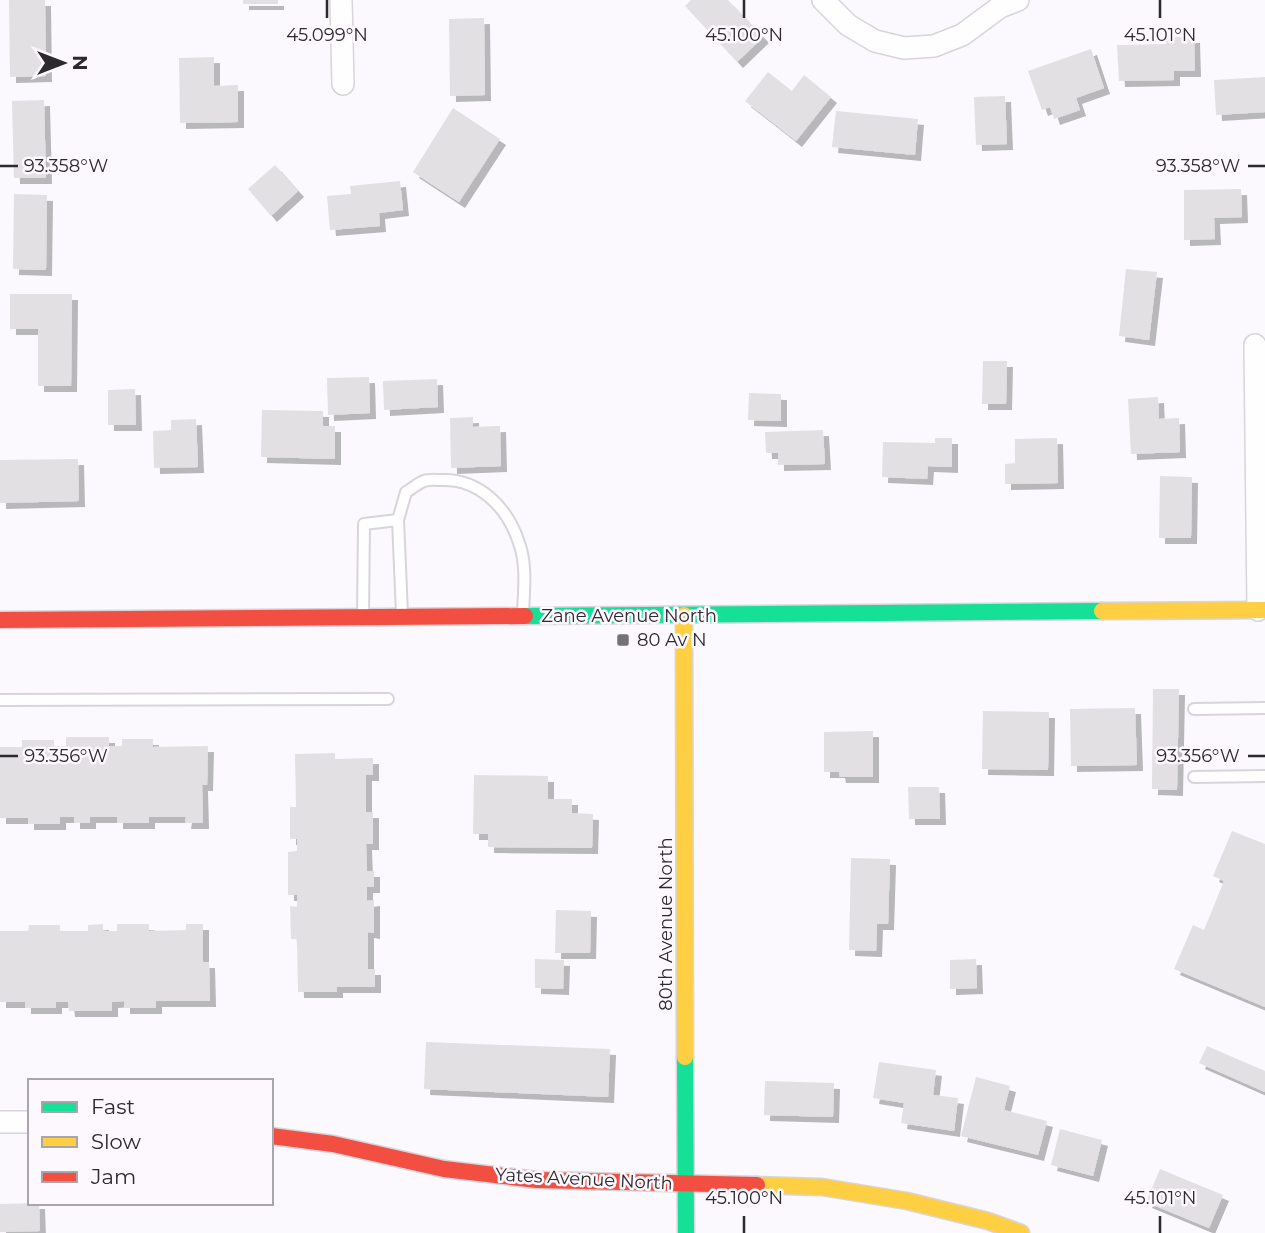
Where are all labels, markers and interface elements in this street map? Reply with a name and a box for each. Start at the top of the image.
text: 45.099°N [286,24,368,46]
text: 45.100°N [705,24,783,46]
text: 45.101°N [1124,24,1196,46]
north arrow [28,28,98,98]
text: N [68,55,91,71]
text: 93.358°W [24,155,108,177]
text: 93.358°W [1156,155,1240,177]
street label: Zane Avenue North [541,605,717,627]
place label: 80 Av N [637,629,707,651]
marker: 80 Av N [615,632,631,648]
text: 93.356°W [24,745,108,767]
text: 93.356°W [1156,745,1240,767]
street label: 80th Avenue North [655,837,677,1011]
legend [28,1079,273,1205]
text: Fast [91,1094,135,1119]
text: Slow [91,1129,141,1154]
street label: Yates Avenue North [495,1163,673,1195]
text: Jam [90,1164,136,1189]
text: 45.100°N [705,1187,783,1209]
text: 45.101°N [1124,1187,1196,1209]

